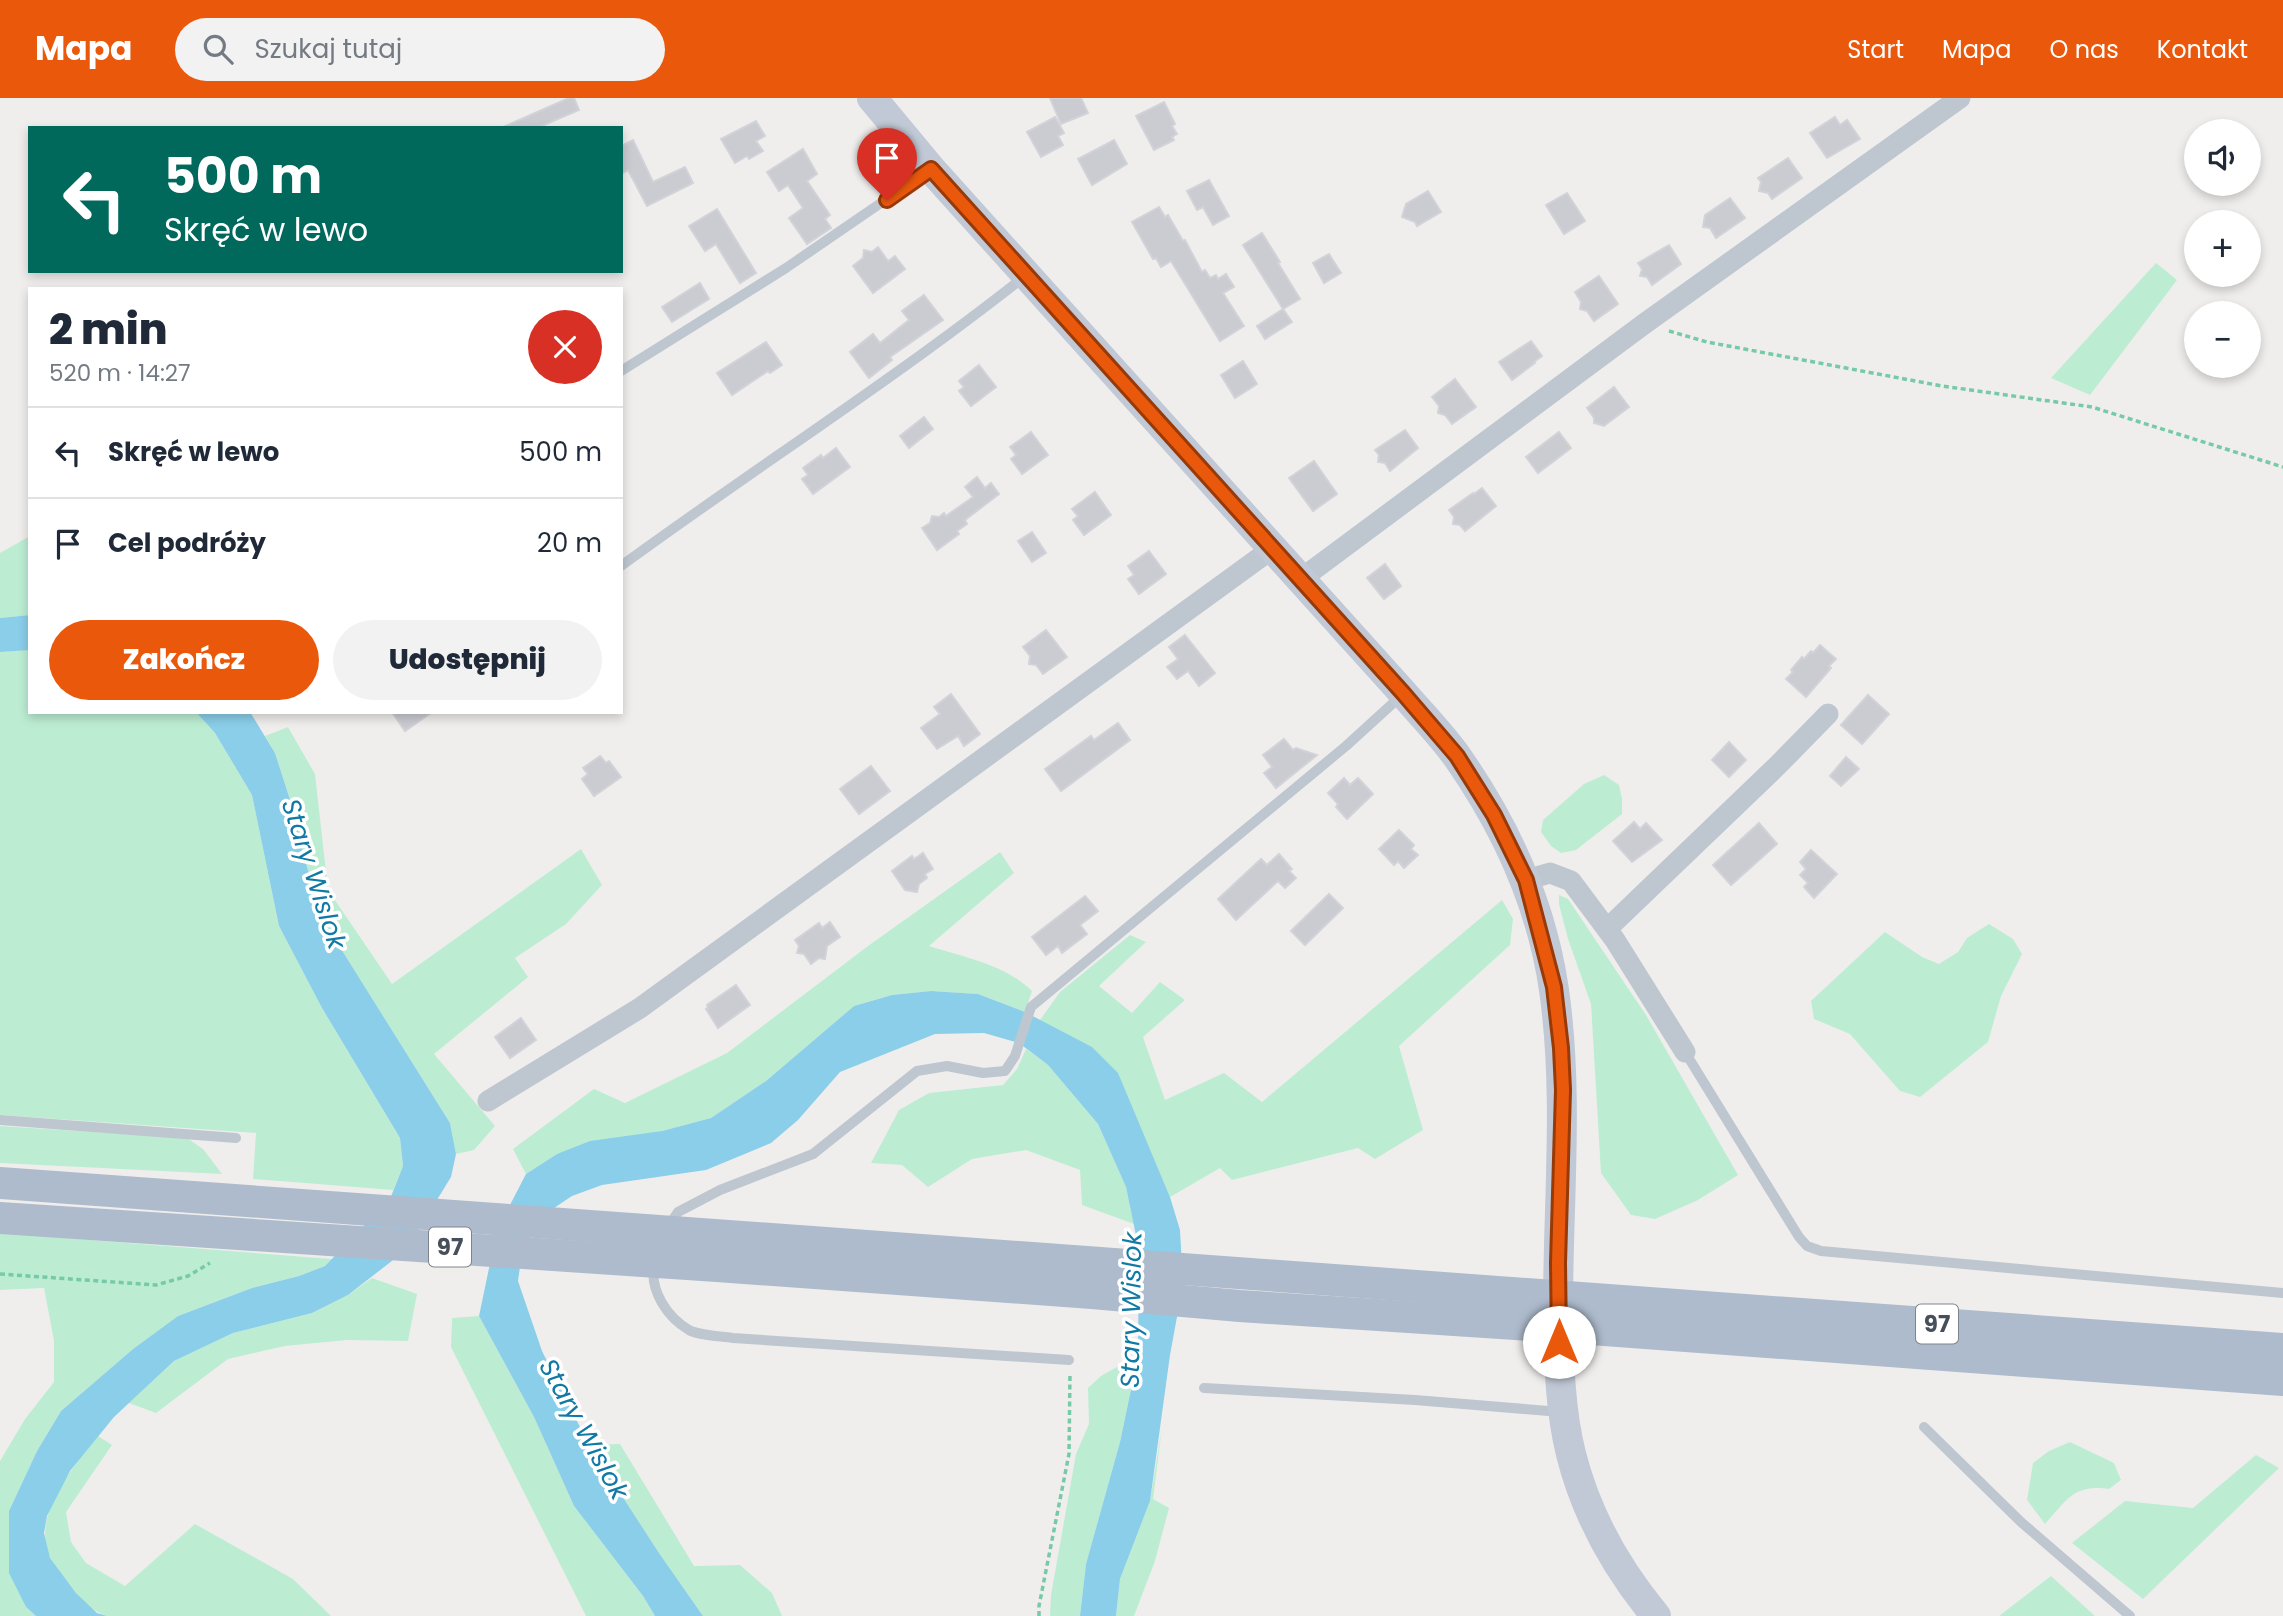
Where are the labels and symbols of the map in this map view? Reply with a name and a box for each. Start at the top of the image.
pin [857,128,917,200]
water label: Stary Wislok [273,794,356,955]
road number: 97 [429,1228,471,1266]
water label: Stary Wislok [1112,1230,1150,1388]
road number: 97 [1916,1304,1958,1344]
position arrow [1522,1305,1596,1379]
water label: Stary Wislok [530,1352,638,1507]

